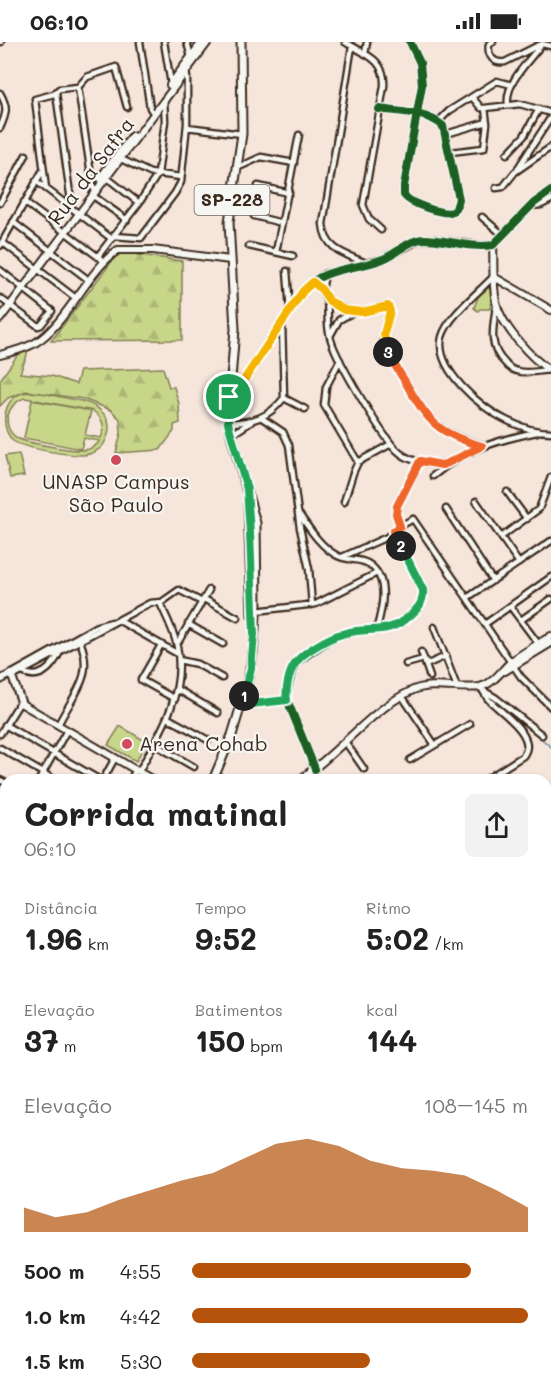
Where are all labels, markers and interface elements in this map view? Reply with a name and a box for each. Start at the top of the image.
text: 06:10 [30,7,88,36]
street label: Rua da Safra [41,111,139,229]
road number: SP-228 [194,185,270,215]
pin: 3 [373,337,403,367]
text: 3 [383,341,393,362]
pin [203,371,254,422]
icon: arrive [212,380,245,413]
marker: UNASP Campus São Paulo [109,453,123,467]
place label: UNASP Campus São Paulo [42,468,190,517]
pin: 2 [386,531,416,561]
text: 2 [397,535,405,556]
pin: 1 [229,681,259,711]
text: 1 [240,685,248,706]
place label: Arena Cohab [139,730,268,756]
marker: Arena Cohab [120,737,134,751]
text: Corrida matinal [24,791,287,834]
button: share [465,794,528,857]
text: 06:10 [24,835,76,861]
text: Distância [24,897,98,918]
text: Tempo [195,897,246,918]
text: Ritmo [366,897,410,918]
text: 1.96 [24,918,83,958]
text: 9:52 [195,918,257,958]
text: 5:02 [366,918,429,958]
text: km [83,933,109,954]
text: /km [429,933,464,954]
text: Elevação [24,999,94,1020]
text: Batimentos [195,999,283,1020]
text: kcal [366,999,398,1020]
text: 37 [24,1020,59,1060]
text: 150 [195,1020,245,1060]
text: 144 [366,1020,417,1060]
text: m [59,1035,77,1056]
text: bpm [245,1035,283,1056]
text: Elevação [24,1092,112,1118]
text: 108–145 m [424,1092,528,1118]
text: 500 m [24,1258,84,1284]
text: 4:55 [120,1258,161,1284]
text: 1.0 km [24,1303,86,1329]
text: 4:42 [120,1303,161,1329]
text: 1.5 km [24,1348,85,1374]
text: 5:30 [120,1348,162,1374]

